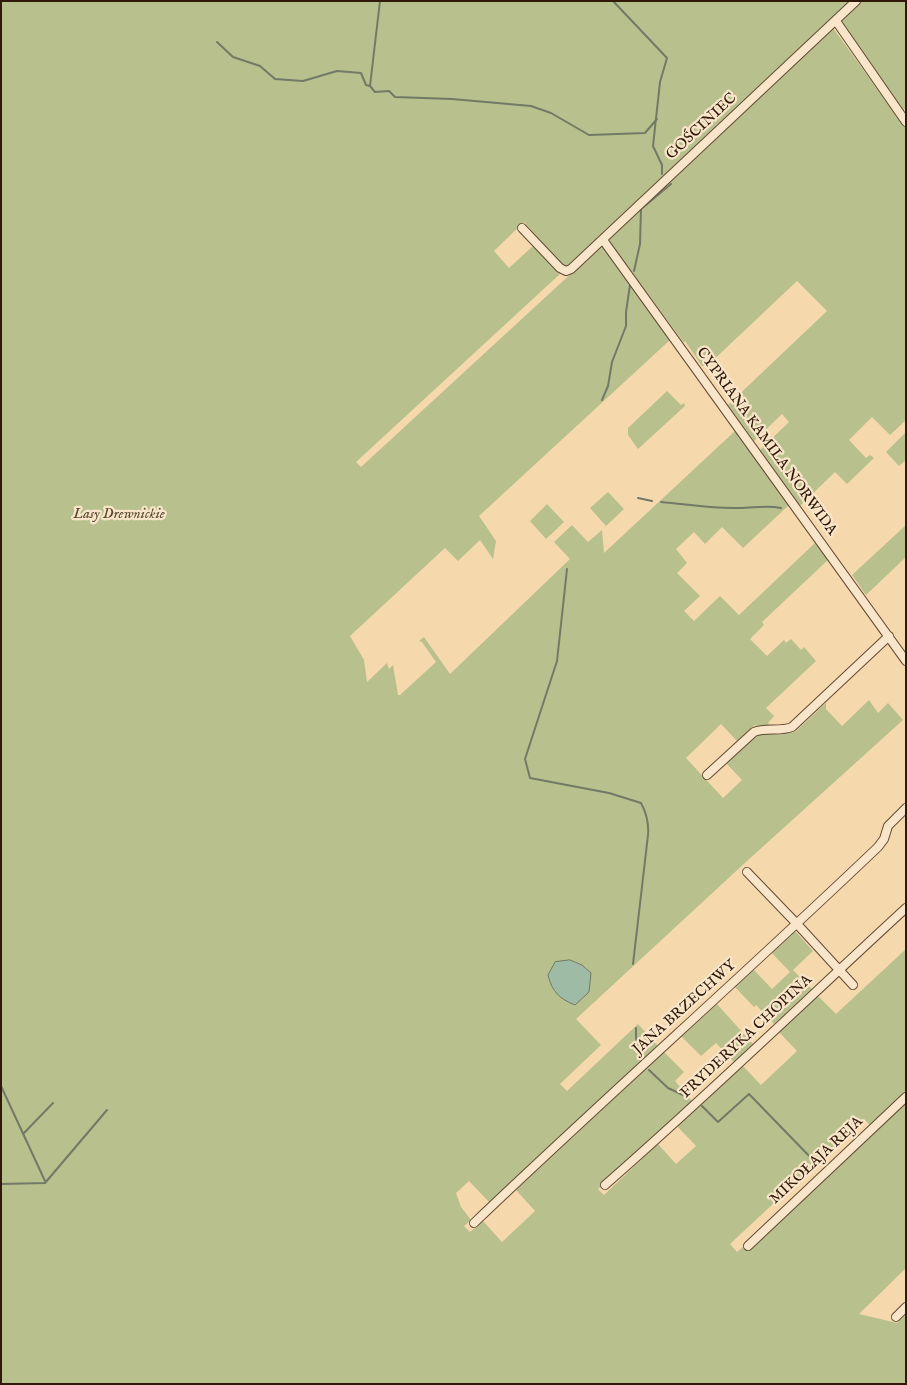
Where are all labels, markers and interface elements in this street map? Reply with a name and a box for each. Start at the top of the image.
street label: GOŚCINIEC [663,90,741,164]
street label: CYPRIANA KAMILA NORWIDA [692,344,840,540]
park label: Lasy Drewnickie [73,506,165,524]
street label: JANA BRZECHWY [630,957,740,1059]
street label: FRYDERYKA CHOPINA [678,971,816,1103]
street label: MIKOŁAJA REJA [767,1113,867,1209]

